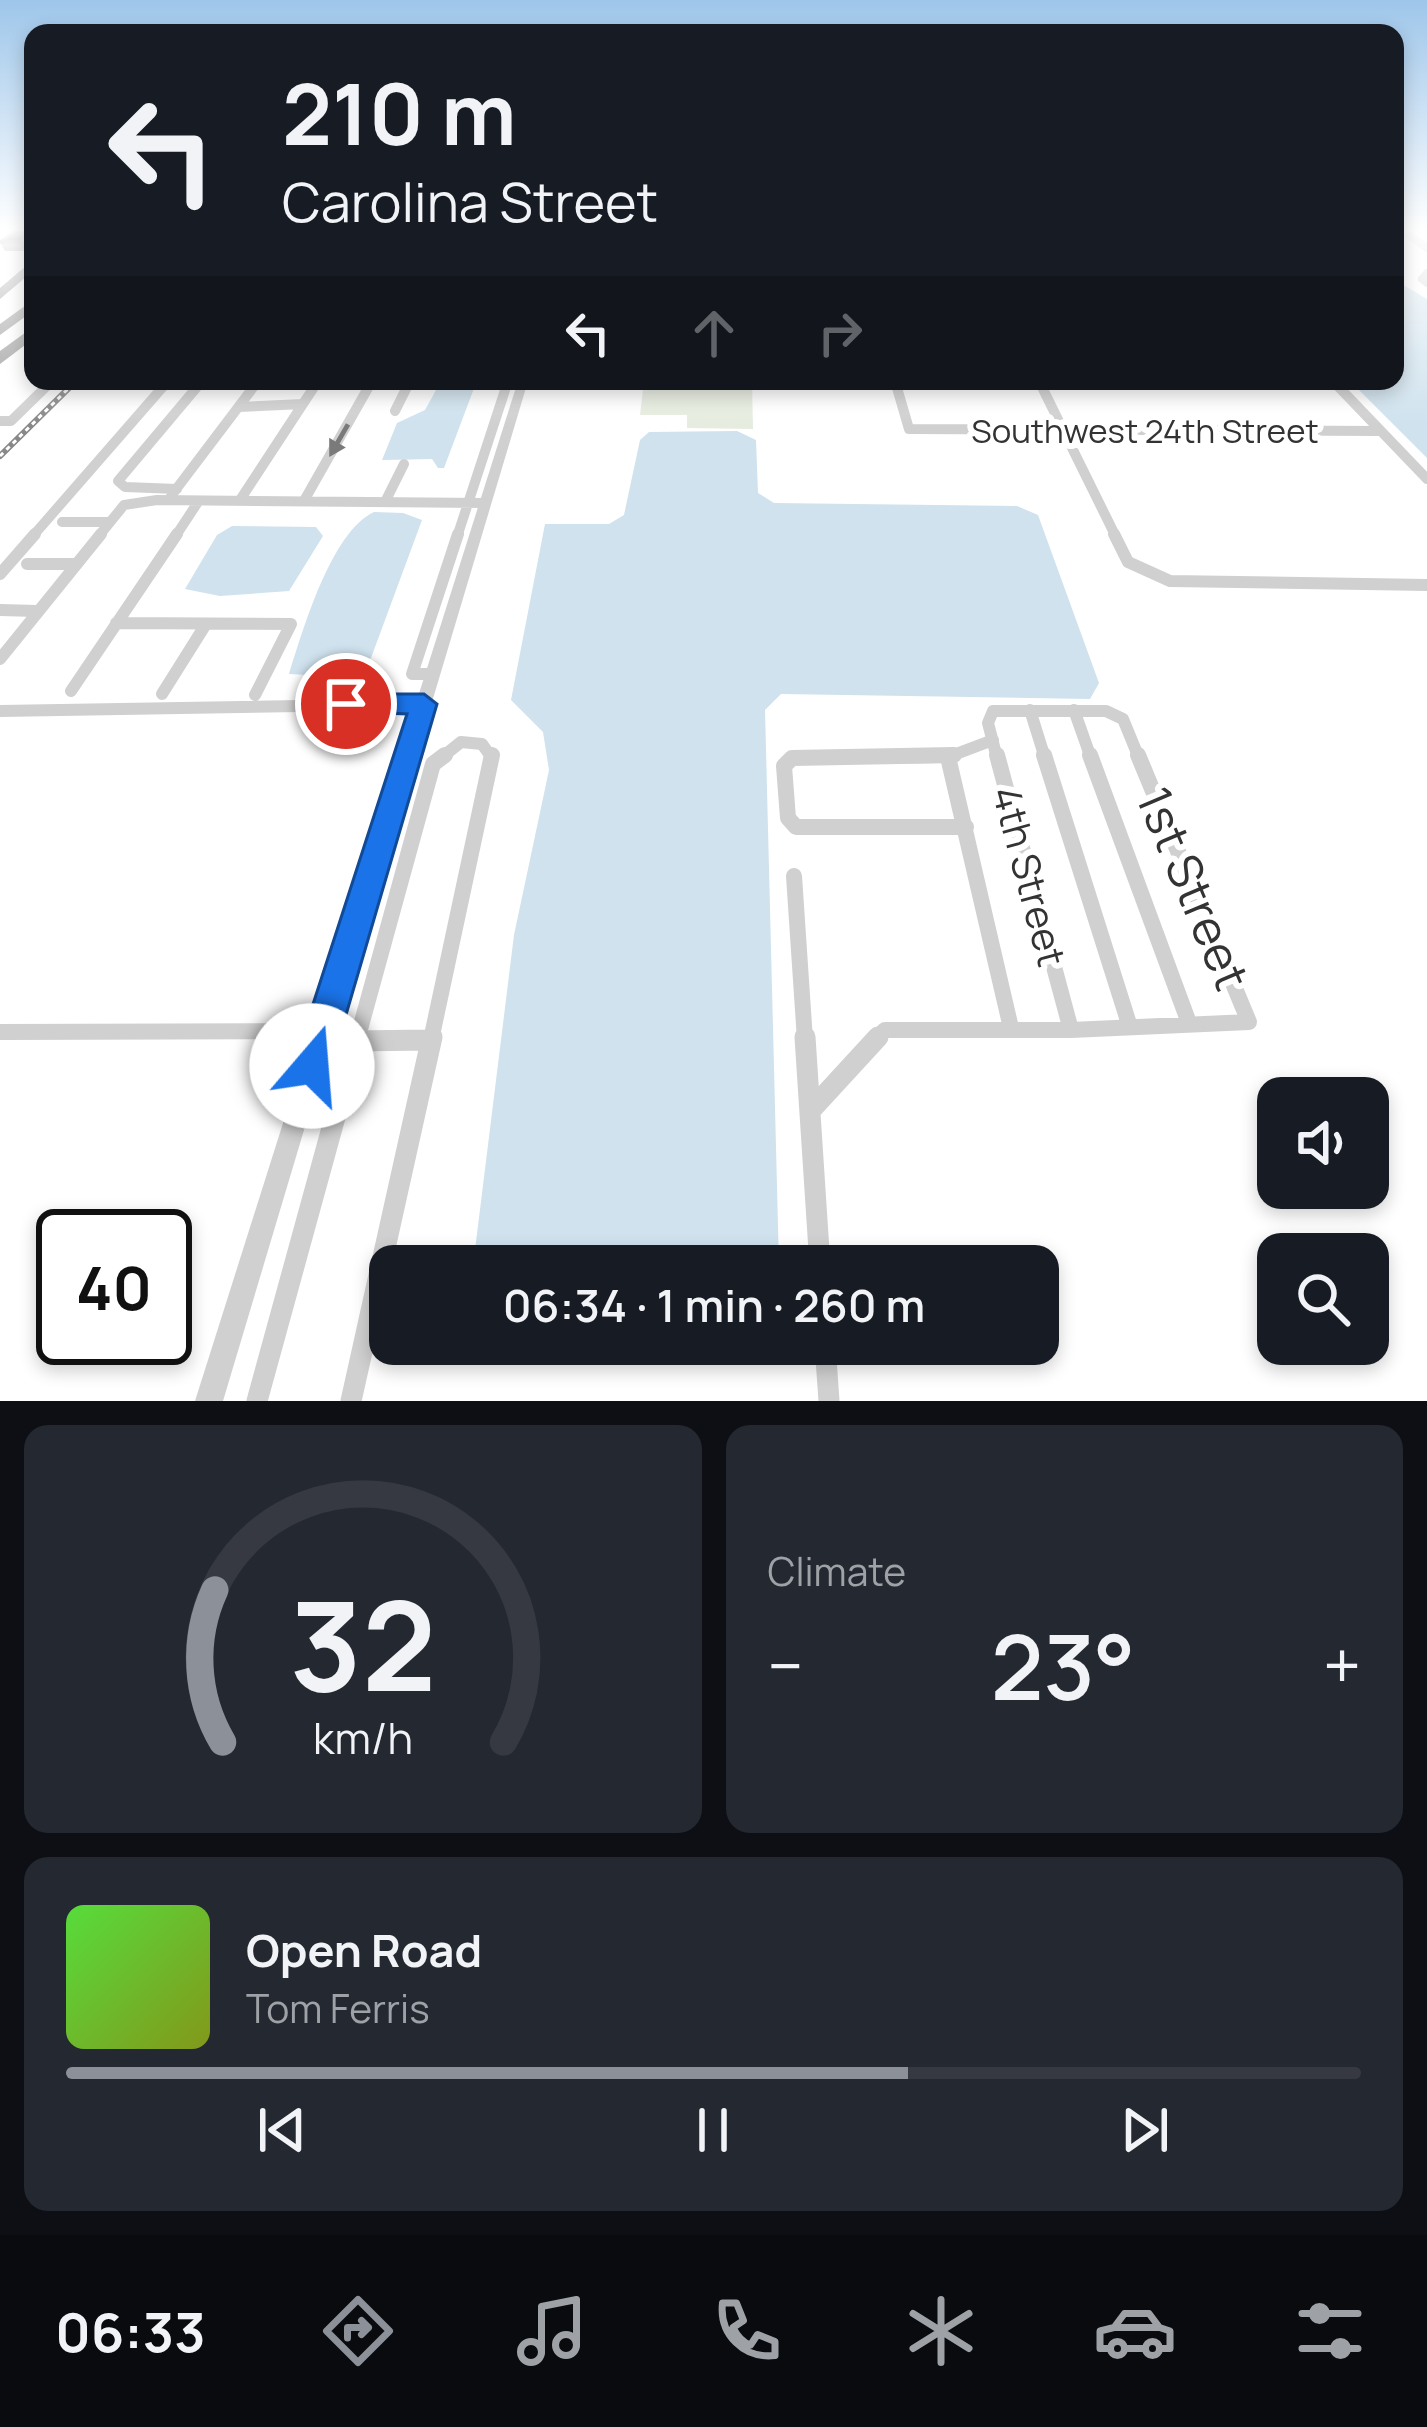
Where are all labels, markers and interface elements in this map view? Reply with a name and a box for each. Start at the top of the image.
text: 210 m [282,55,516,170]
icon: left [84,72,240,228]
text: Carolina Street [282,164,658,238]
icon: left [555,300,621,366]
icon: ahead [681,300,747,366]
icon: right [807,300,873,366]
street label: Southwest 24th Street [971,408,1319,453]
one-way arrow [329,423,350,457]
pin [295,653,397,755]
icon: arrive [313,671,379,737]
street label: 1st Street [1122,777,1266,999]
street label: 4th Street [980,780,1080,972]
position arrow [249,1003,375,1129]
map controls [1257,1077,1389,1365]
button: sound [1257,1077,1389,1209]
speed limit sign: 40 [36,1209,192,1365]
button: search [1257,1233,1389,1365]
text: 06:34 · 1 min · 260 m [503,1274,925,1336]
text: Climate [768,1544,906,1598]
text: 32 [289,1558,436,1728]
text: 23° [991,1604,1135,1727]
text: − [768,1620,803,1710]
text: + [1323,1620,1361,1710]
text: km/h [313,1708,413,1767]
text: Open Road [246,1919,482,1981]
text: Tom Ferris [246,1981,430,2035]
icon: previous [249,2097,315,2163]
icon: pause [680,2097,746,2163]
icon: next [1112,2097,1178,2163]
icon: directions [316,2289,400,2373]
icon: music [510,2289,594,2373]
icon: phone [705,2289,789,2373]
icon: climate [899,2289,983,2373]
icon: car [1093,2289,1177,2373]
icon: filters [1288,2289,1372,2373]
text: 06:33 [55,2294,206,2368]

